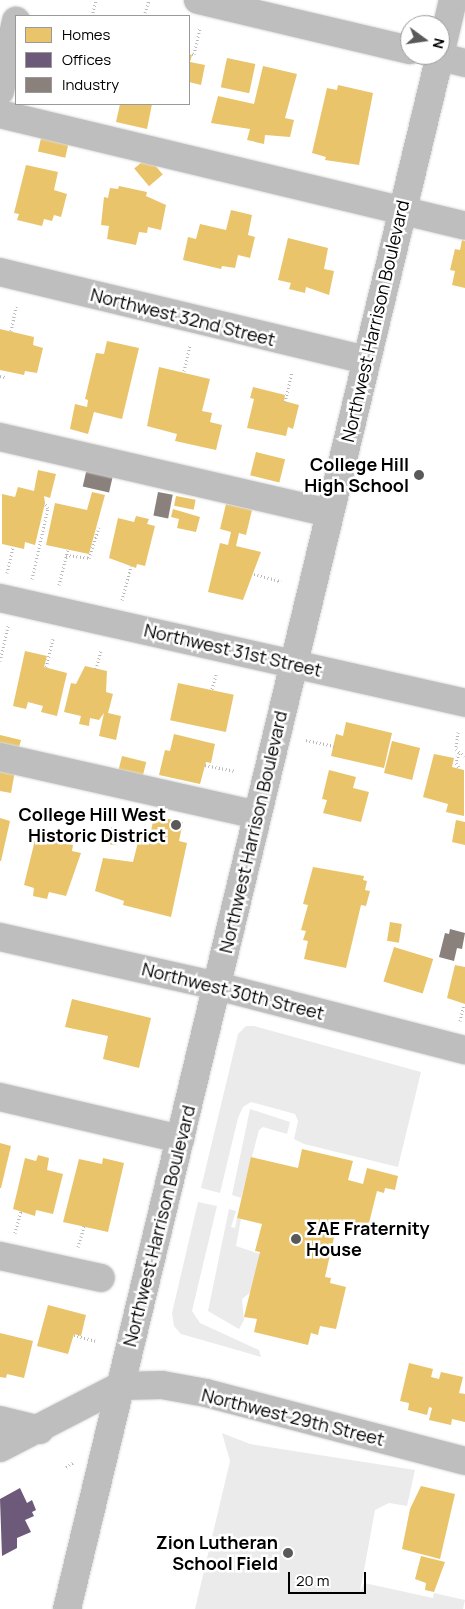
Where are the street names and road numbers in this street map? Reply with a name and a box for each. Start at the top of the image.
street label: Northwest Harrison Boulevard [337,198,413,444]
street label: Northwest 32nd Street [88,284,278,350]
street label: Northwest 31st Street [142,619,324,681]
street label: Northwest Harrison Boulevard [215,709,291,955]
street label: Northwest 30th Street [140,958,326,1024]
street label: Northwest Harrison Boulevard [119,1103,199,1349]
street label: Northwest 29th Street [199,1384,387,1450]

